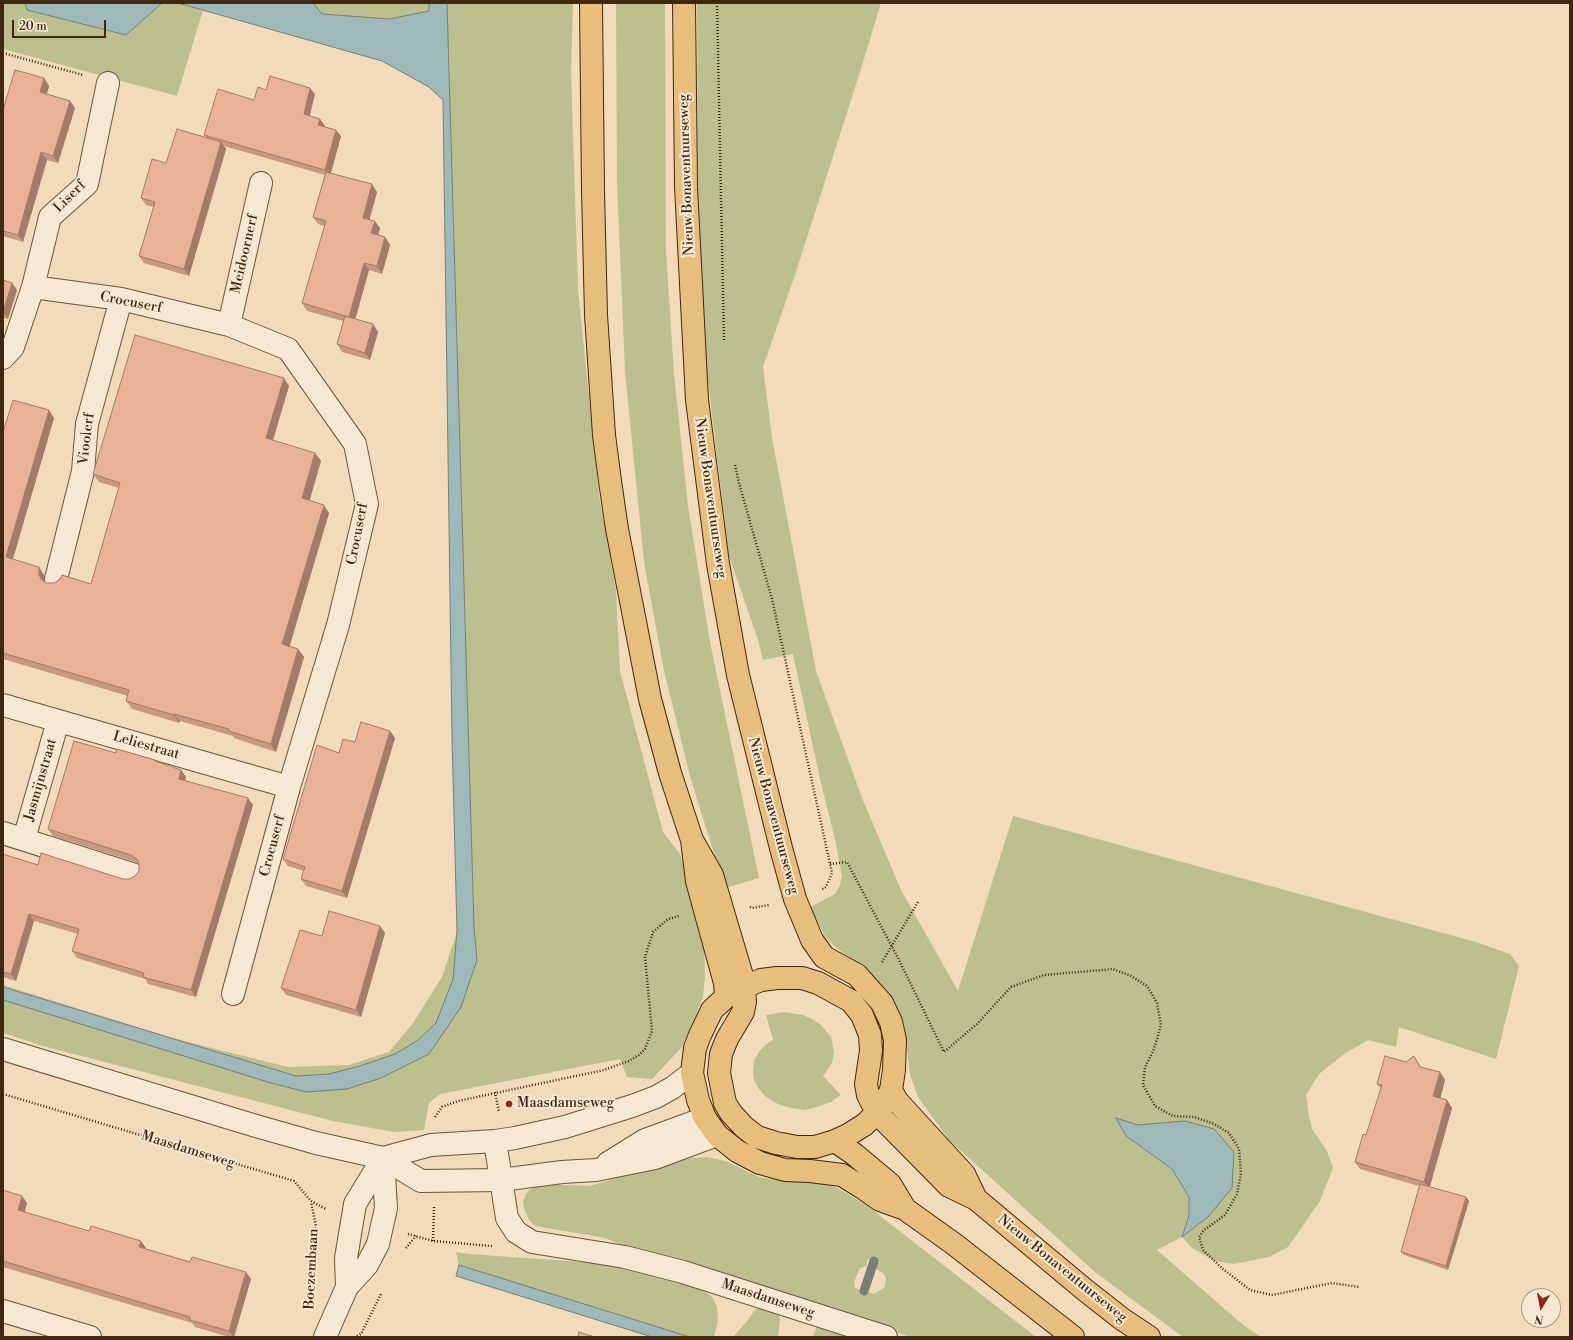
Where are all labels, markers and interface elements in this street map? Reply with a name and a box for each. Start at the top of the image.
scale bar [14,12,108,38]
text: 20 m [19,19,47,34]
street label: Nieuw Bonaventuurseweg [676,94,698,256]
street label: Liserf [50,177,90,217]
street label: Meidoornerf [228,213,262,295]
street label: Crocuserf [98,289,164,317]
street label: Vioolerf [75,412,99,466]
street label: Nieuw Bonaventuurseweg [690,417,730,579]
street label: Crocuserf [344,501,372,567]
street label: Leliestraat [111,728,181,764]
street label: Nieuw Bonaventuurseweg [744,736,802,896]
street label: Jasmijnstraat [21,737,61,823]
street label: Crocuserf [257,813,289,879]
place label: Maasdamseweg [517,1096,614,1112]
marker: Maasdamseweg [504,1099,514,1109]
street label: Maasdamseweg [139,1128,237,1172]
street label: Nieuw Bonaventuurseweg [994,1212,1130,1326]
street label: Boezembaan [301,1228,323,1310]
street label: Maasdamseweg [719,1276,817,1322]
north arrow [1521,1288,1561,1328]
text: N [1534,1311,1545,1326]

